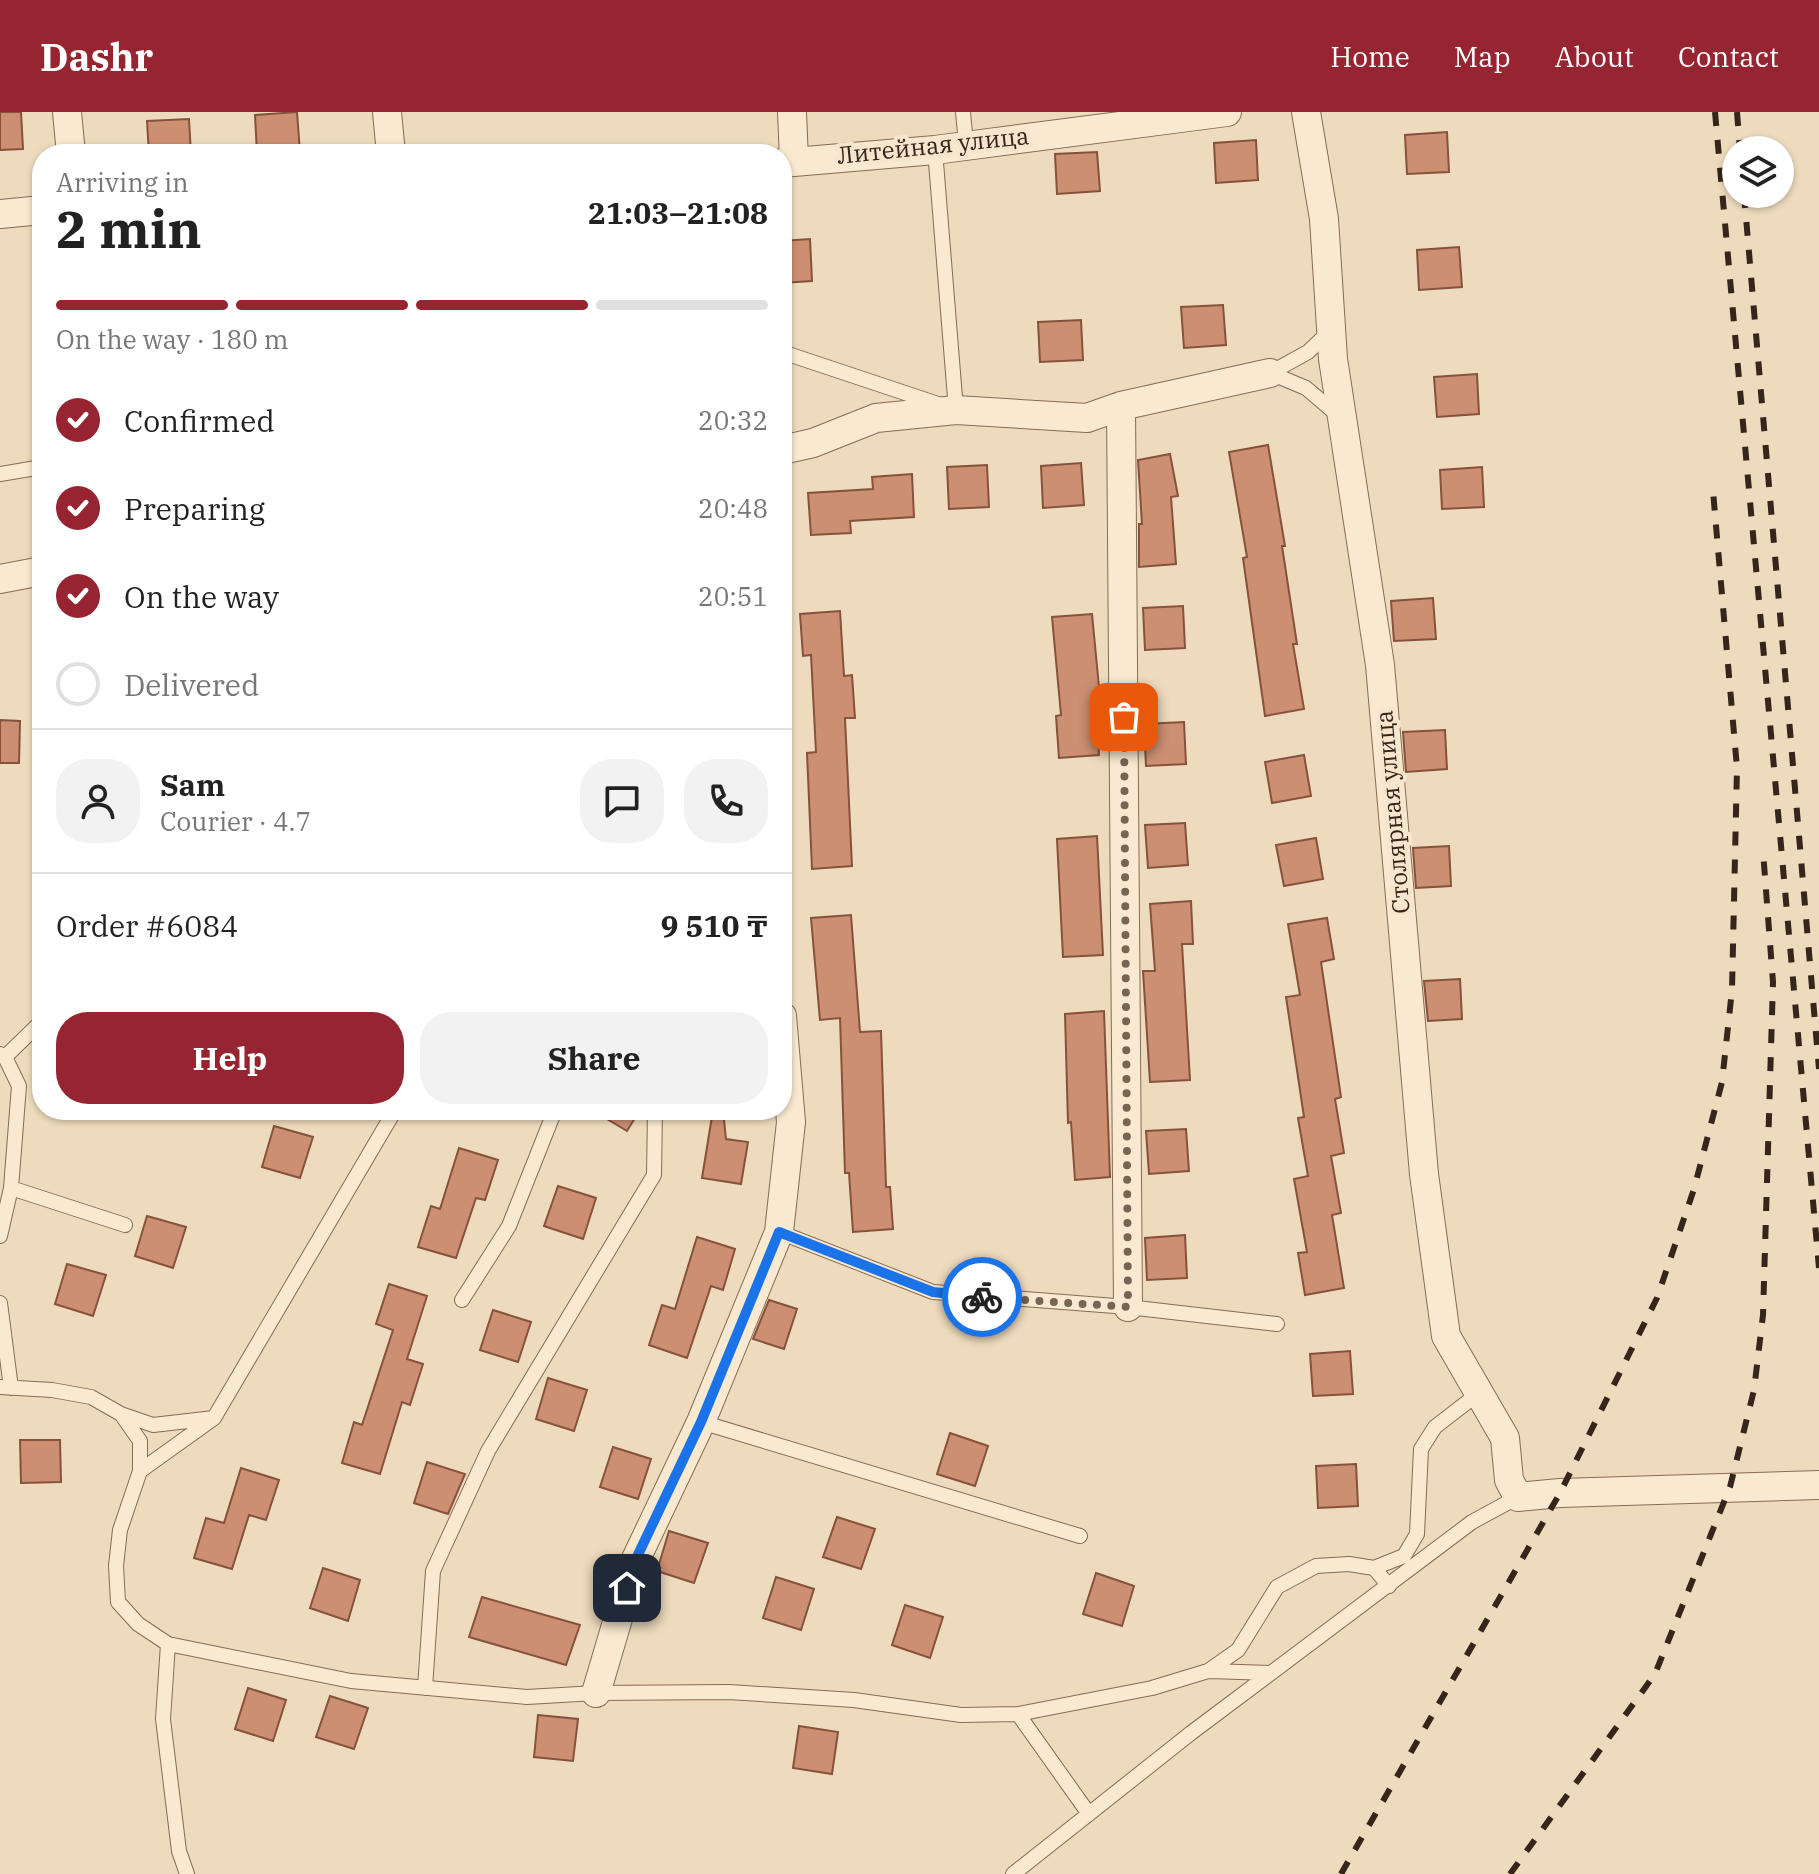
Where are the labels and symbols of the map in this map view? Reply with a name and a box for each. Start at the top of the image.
street label: Литейная улица [835,119,1031,171]
pin [1090,683,1158,751]
street label: Столярная улица [1367,709,1417,915]
courier [942,1257,1022,1337]
pin [593,1554,661,1622]

